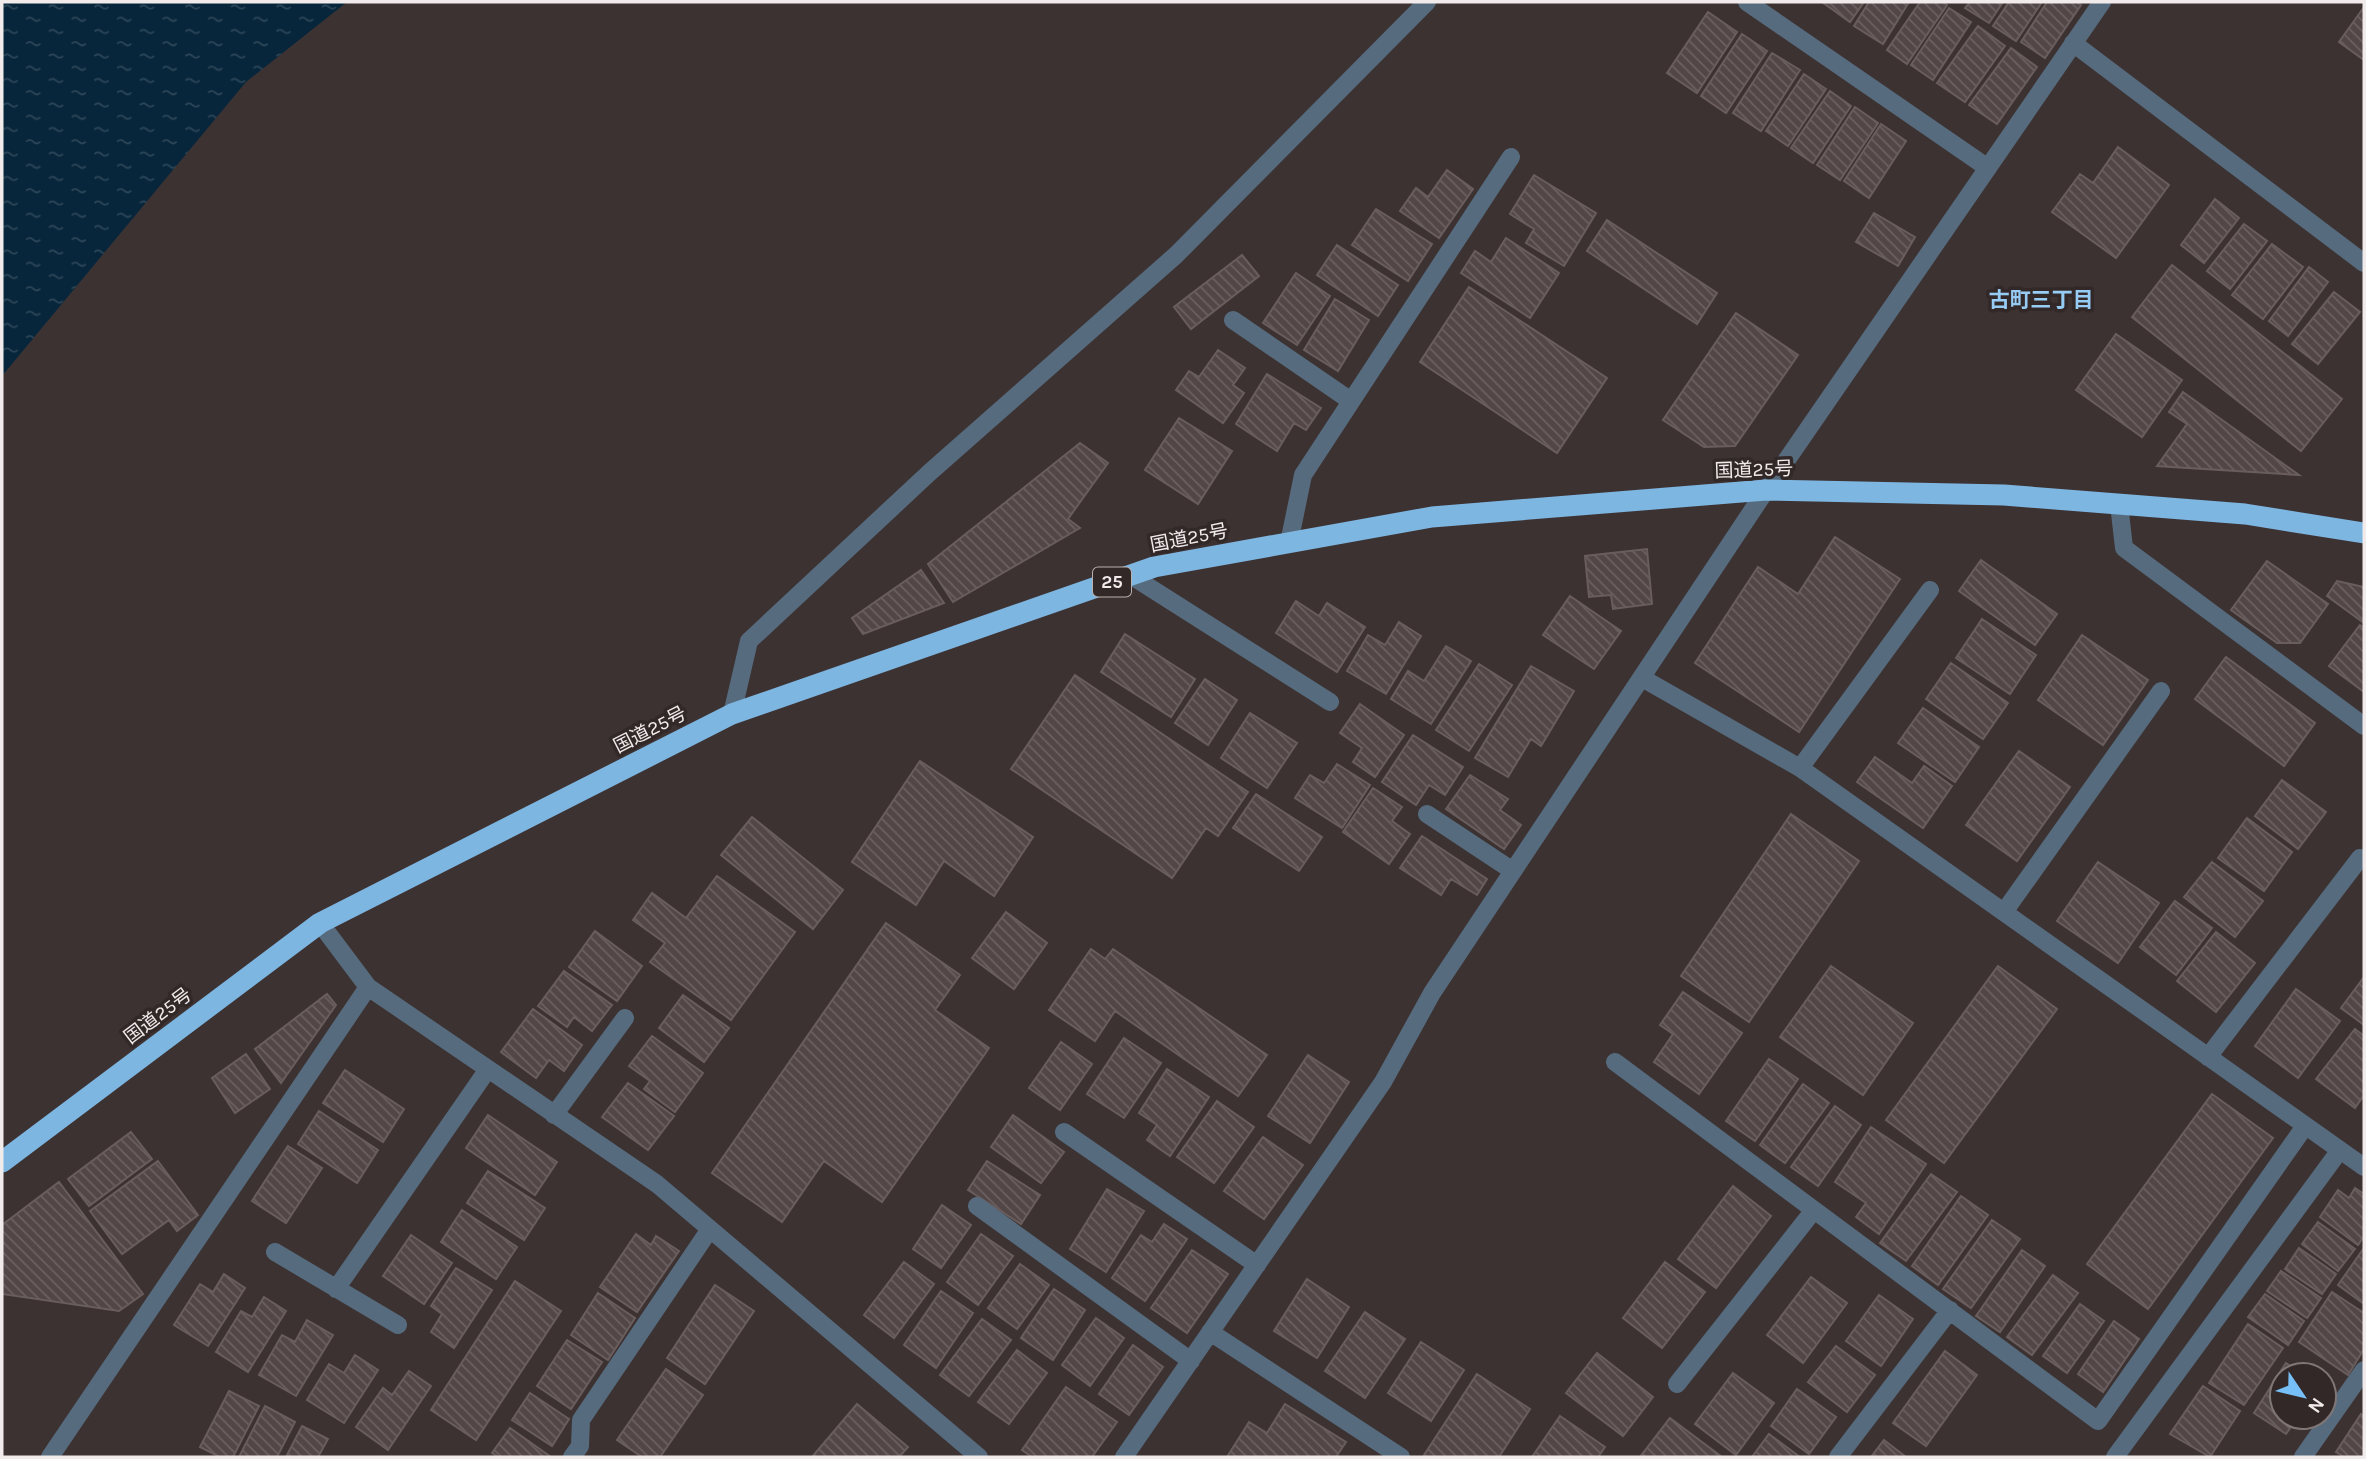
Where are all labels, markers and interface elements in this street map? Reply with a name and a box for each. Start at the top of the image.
district label: 古町三丁目 [1989,288,2094,312]
street label: 国道25号 [1714,458,1794,482]
street label: 国道25号 [1148,520,1230,556]
road number: 25 [1093,568,1131,596]
street label: 国道25号 [610,702,690,758]
street label: 国道25号 [120,984,196,1048]
north arrow [2268,1361,2338,1431]
text: N [2303,1393,2329,1417]

